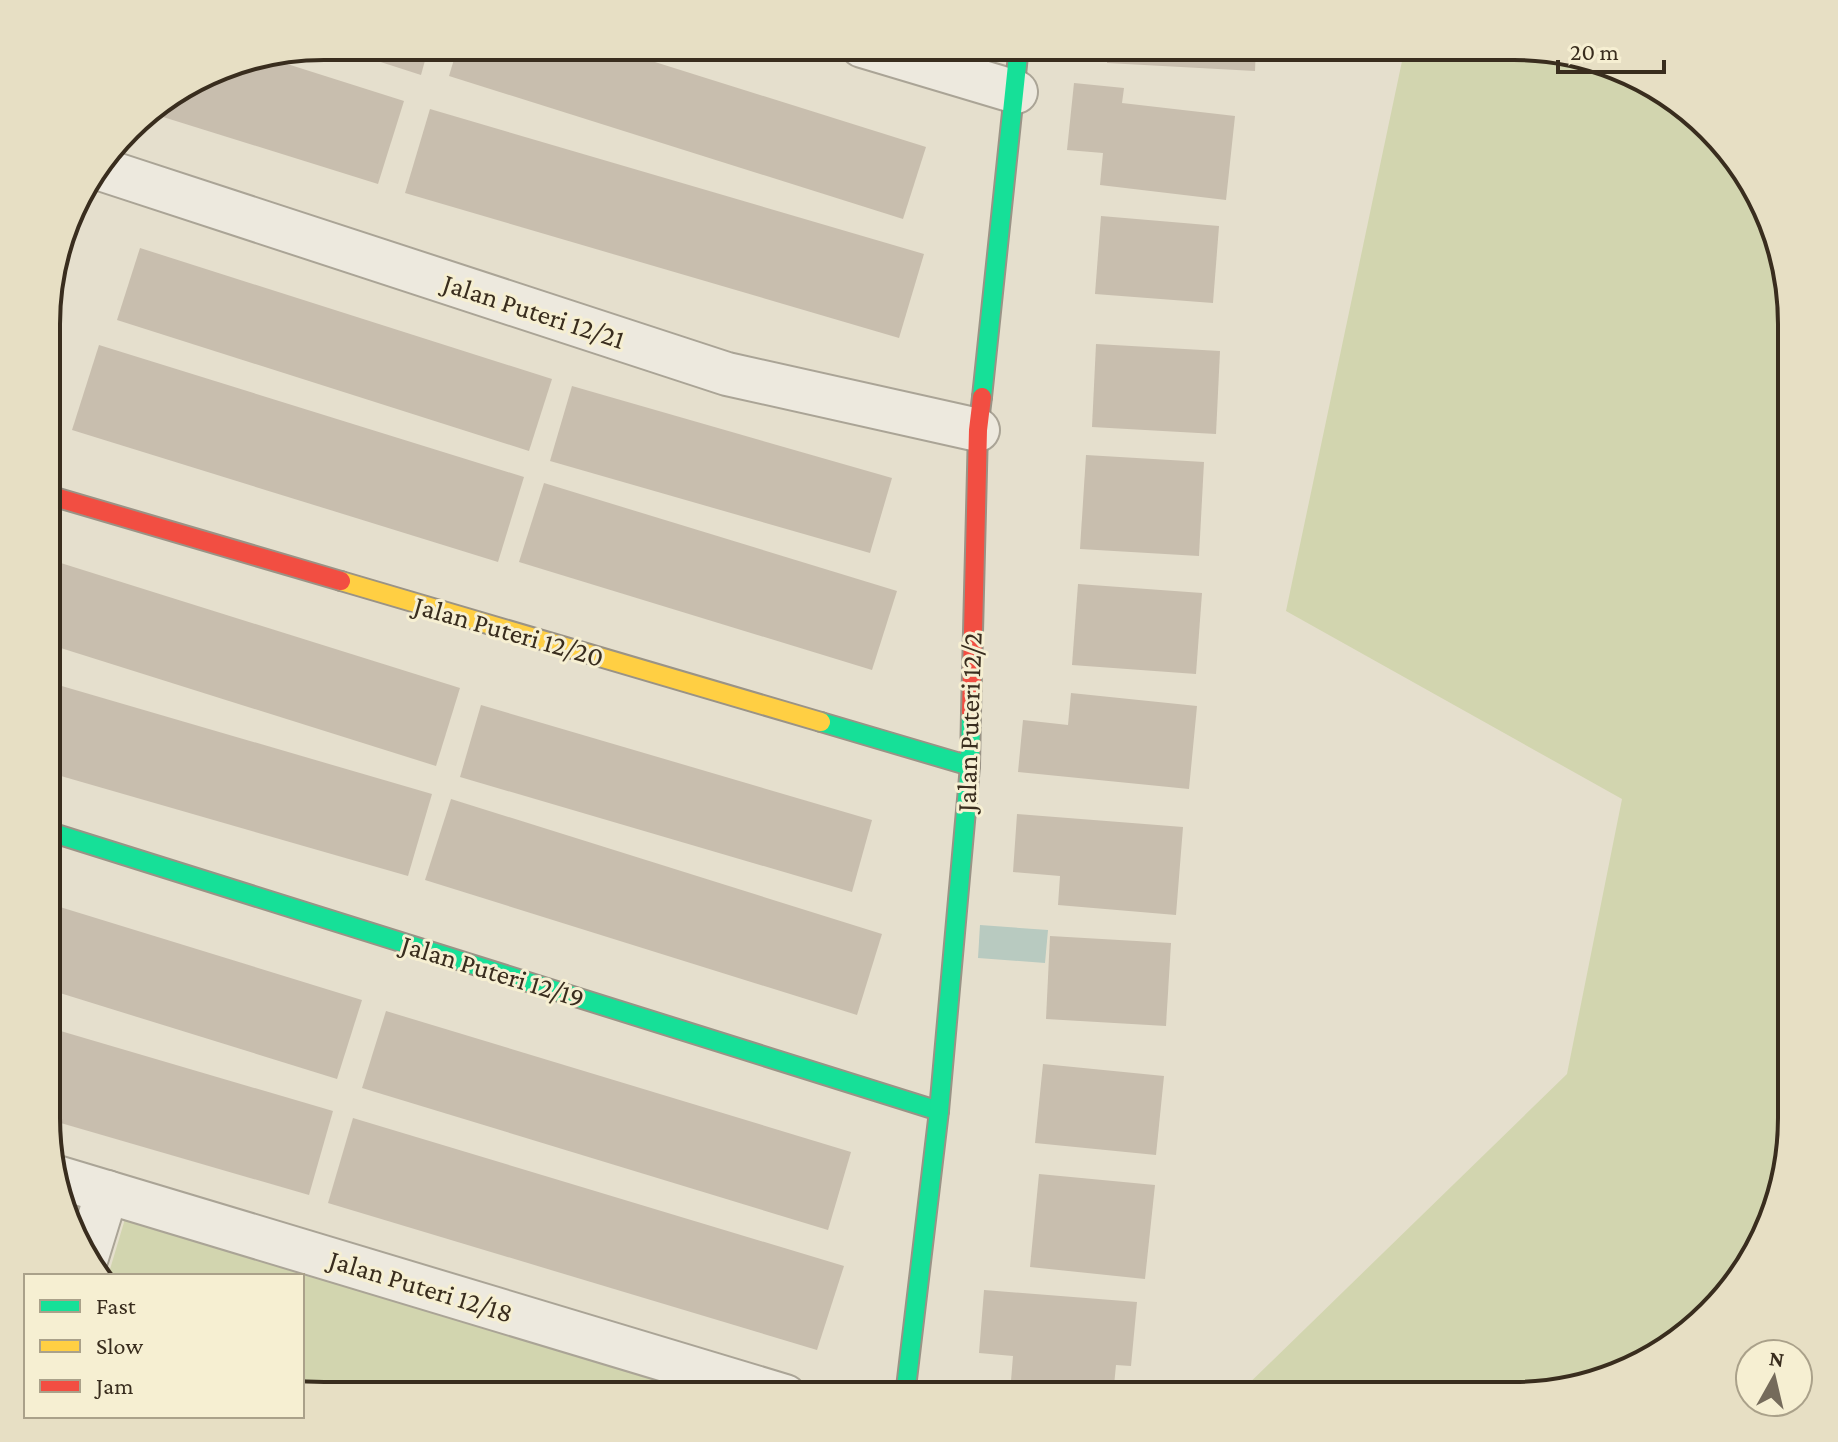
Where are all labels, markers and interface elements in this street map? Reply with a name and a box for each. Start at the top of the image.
scale bar [1558,24,1664,74]
text: 20 m [1570,38,1619,65]
street label: Jalan Puteri 12/21 [436,266,629,355]
street label: Jalan Puteri 12/20 [408,588,607,673]
street label: Jalan Puteri 12/2 [950,631,988,816]
street label: Jalan Puteri 12/19 [395,928,588,1014]
street label: Jalan Puteri 12/18 [323,1242,517,1329]
legend [24,1274,304,1418]
text: Fast [96,1292,137,1319]
text: Slow [96,1332,143,1359]
north arrow [1734,1338,1814,1418]
text: N [1768,1345,1786,1372]
text: Jam [94,1372,134,1399]

